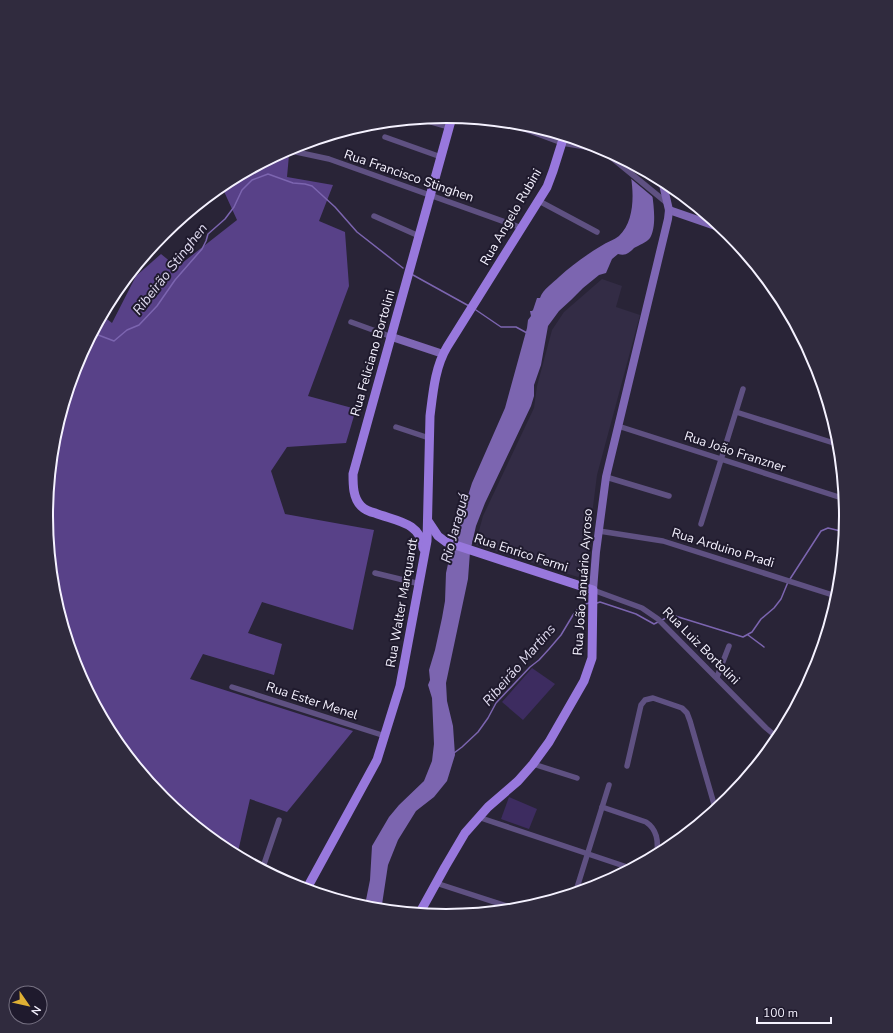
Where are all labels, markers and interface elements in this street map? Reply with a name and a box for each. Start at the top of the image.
street label: Rua Francisco Stinghen [342,145,476,207]
street label: Rua Angelo Rubini [476,165,546,269]
water label: Ribeirão Stinghen [128,219,212,319]
street label: Rua Feliciano Bortolini [346,288,400,418]
street label: Rua João Franzner [682,427,788,477]
water label: Rio Jaraguá [437,490,474,565]
street label: Rua João Januário Ayroso [569,508,597,656]
street label: Rua Arduino Pradi [670,524,776,572]
street label: Rua Enrico Fermi [472,529,570,577]
street label: Rua Walter Marquardt [382,537,422,669]
street label: Rua Luiz Bortolini [658,603,744,689]
water label: Ribeirão Martins [478,620,560,710]
street label: Rua Ester Menel [264,678,360,724]
north arrow [8,985,48,1025]
scale bar [757,999,831,1025]
text: N [27,1003,44,1018]
text: 100 m [763,1005,798,1021]

